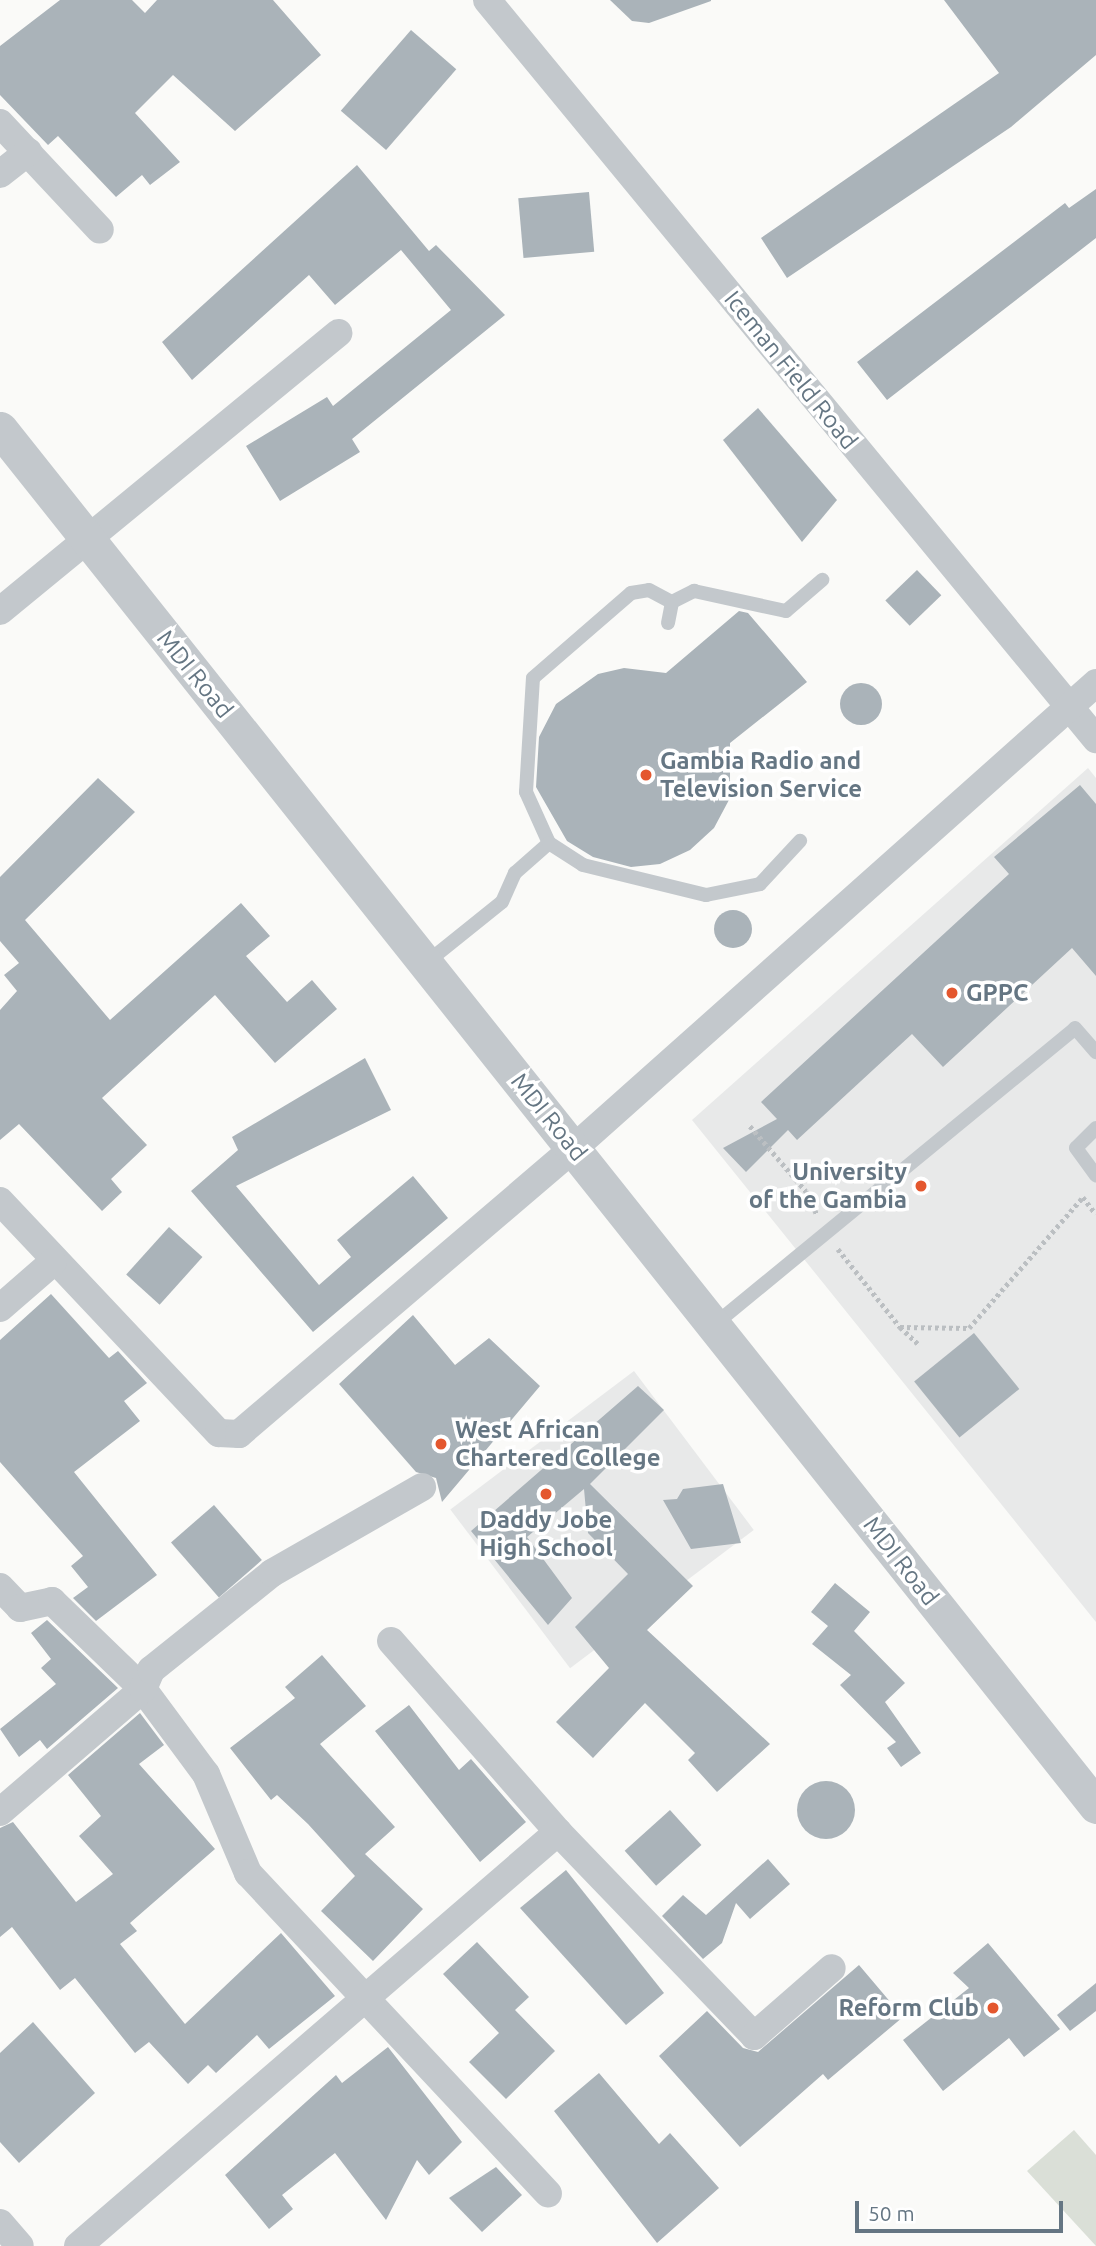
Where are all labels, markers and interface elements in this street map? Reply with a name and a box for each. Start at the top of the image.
street label: Iceman Field Road [718,285,864,455]
street label: MDI Road [151,624,239,724]
place label: Gambia Radio and Television Service [660,747,862,803]
marker: Gambia Radio and Television Service [638,767,654,783]
place label: GPPC [966,979,1028,1007]
marker: GPPC [944,985,960,1001]
street label: MDI Road [505,1067,593,1167]
place label: University of the Gambia [749,1158,907,1214]
marker: University of the Gambia [913,1178,929,1194]
place label: West African Chartered College [455,1416,661,1472]
marker: West African Chartered College [433,1436,449,1452]
marker: Daddy Jobe High School [538,1486,554,1502]
place label: Daddy Jobe High School [479,1506,613,1562]
street label: MDI Road [857,1511,945,1611]
place label: Reform Club [838,1994,979,2022]
marker: Reform Club [985,2000,1001,2016]
scale bar [858,2186,1066,2230]
text: 50 m [868,2201,915,2225]

